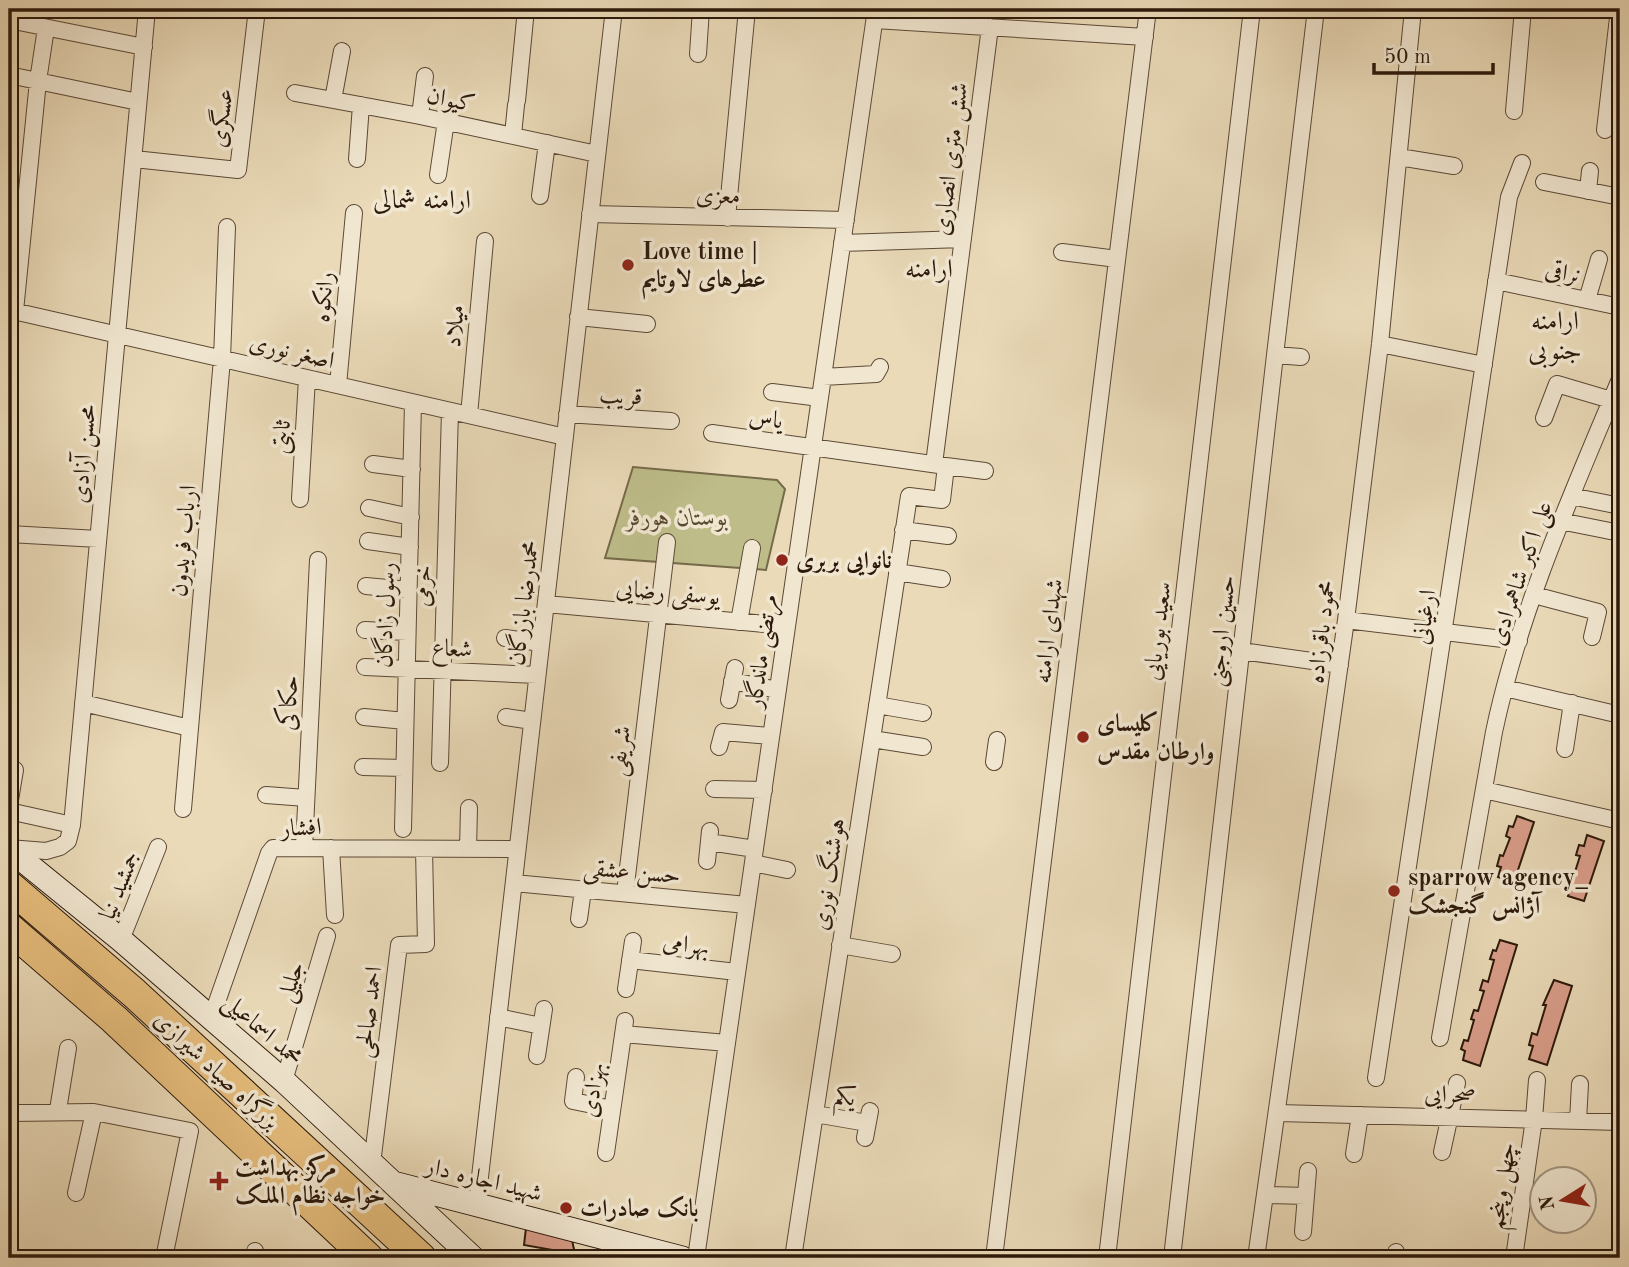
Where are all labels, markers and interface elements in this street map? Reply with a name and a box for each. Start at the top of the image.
scale bar [1374,32,1492,76]
text: 50 m [1384,47,1431,68]
street label: شش متری انصاری [931,81,975,238]
street label: کیوان [424,83,477,119]
street label: عسگری [203,87,240,149]
street label: معزی [695,185,741,210]
district label: ارامنه شمالی [373,188,471,215]
place label: Love time | عطرهای لاوتایم [642,241,766,300]
marker: Love time | عطرهای لاوتایم [620,257,636,273]
district label: ارامنه [905,257,953,284]
street label: نراقی [1543,258,1583,289]
street label: رانکوه [309,271,340,324]
street label: میلاد [442,304,470,348]
district label: ارامنه جنوبی [1528,309,1582,369]
street label: اصغر نوری [247,332,336,375]
street label: قریب [599,384,643,411]
street label: محسن آزادی [65,403,103,505]
street label: یاس [747,406,786,435]
street label: ثابتی [270,419,298,455]
street label: ارباب فریدون [168,484,203,598]
street label: علی اکبر شاهمرادی [1485,498,1561,650]
park label: بوستان هورفر [624,507,729,532]
street label: محمدرضا بازرگان [500,539,545,667]
place label: نانوایی بربری [796,549,892,576]
marker: نانوایی بربری [774,552,790,568]
street label: رسول زادگان [368,562,402,668]
street label: خرمی [411,565,437,607]
street label: حسین اروجنی [1205,574,1244,688]
street label: یوسفی رضایی [615,577,722,614]
street label: شهدای ارامنه [1032,578,1069,685]
street label: سعید بوریایی [1141,580,1178,682]
street label: محمود باقرزاده [1305,580,1342,685]
street label: ارغیانی [1410,588,1442,646]
street label: مرتضی ماندگار [738,592,786,712]
street label: شعاع [431,637,473,669]
street label: حکاکی [272,675,303,731]
place label: کلیسای وارطان مقدس [1097,710,1214,766]
street label: شریفی [606,725,639,778]
marker: کلیسای وارطان مقدس [1075,729,1091,745]
street label: افشار [278,816,322,842]
street label: هوشنگ نوری [804,816,852,932]
street label: جمشید نیا [96,848,145,923]
street label: حسن عشقی [582,857,681,892]
place label: sparrow agency_ آژانس گنجشک [1408,867,1588,921]
marker: sparrow agency_ آژانس گنجشک [1386,883,1402,899]
street label: بهرامی [661,931,710,962]
street label: جلیلی [274,959,312,1007]
street label: احمد صالحی [352,965,390,1060]
street label: محمد اسماعیلی [216,990,306,1073]
street label: بزرگراه صیاد شیرازی [148,1004,287,1136]
street label: بهزادی [578,1061,611,1119]
street label: یکم [831,1081,859,1120]
street label: صحرایی [1424,1084,1476,1109]
street label: چهل وپنجم [1485,1141,1529,1232]
place label: مرکز بهداشت خواجه نظام الملک [235,1154,385,1216]
street label: شهید اجاره دار [421,1154,544,1208]
north arrow [1528,1166,1598,1236]
marker: مرکز بهداشت خواجه نظام الملک [209,1171,229,1191]
text: N [1538,1193,1559,1212]
place label: بانک صادرات [580,1195,699,1222]
marker: بانک صادرات [558,1200,574,1216]

